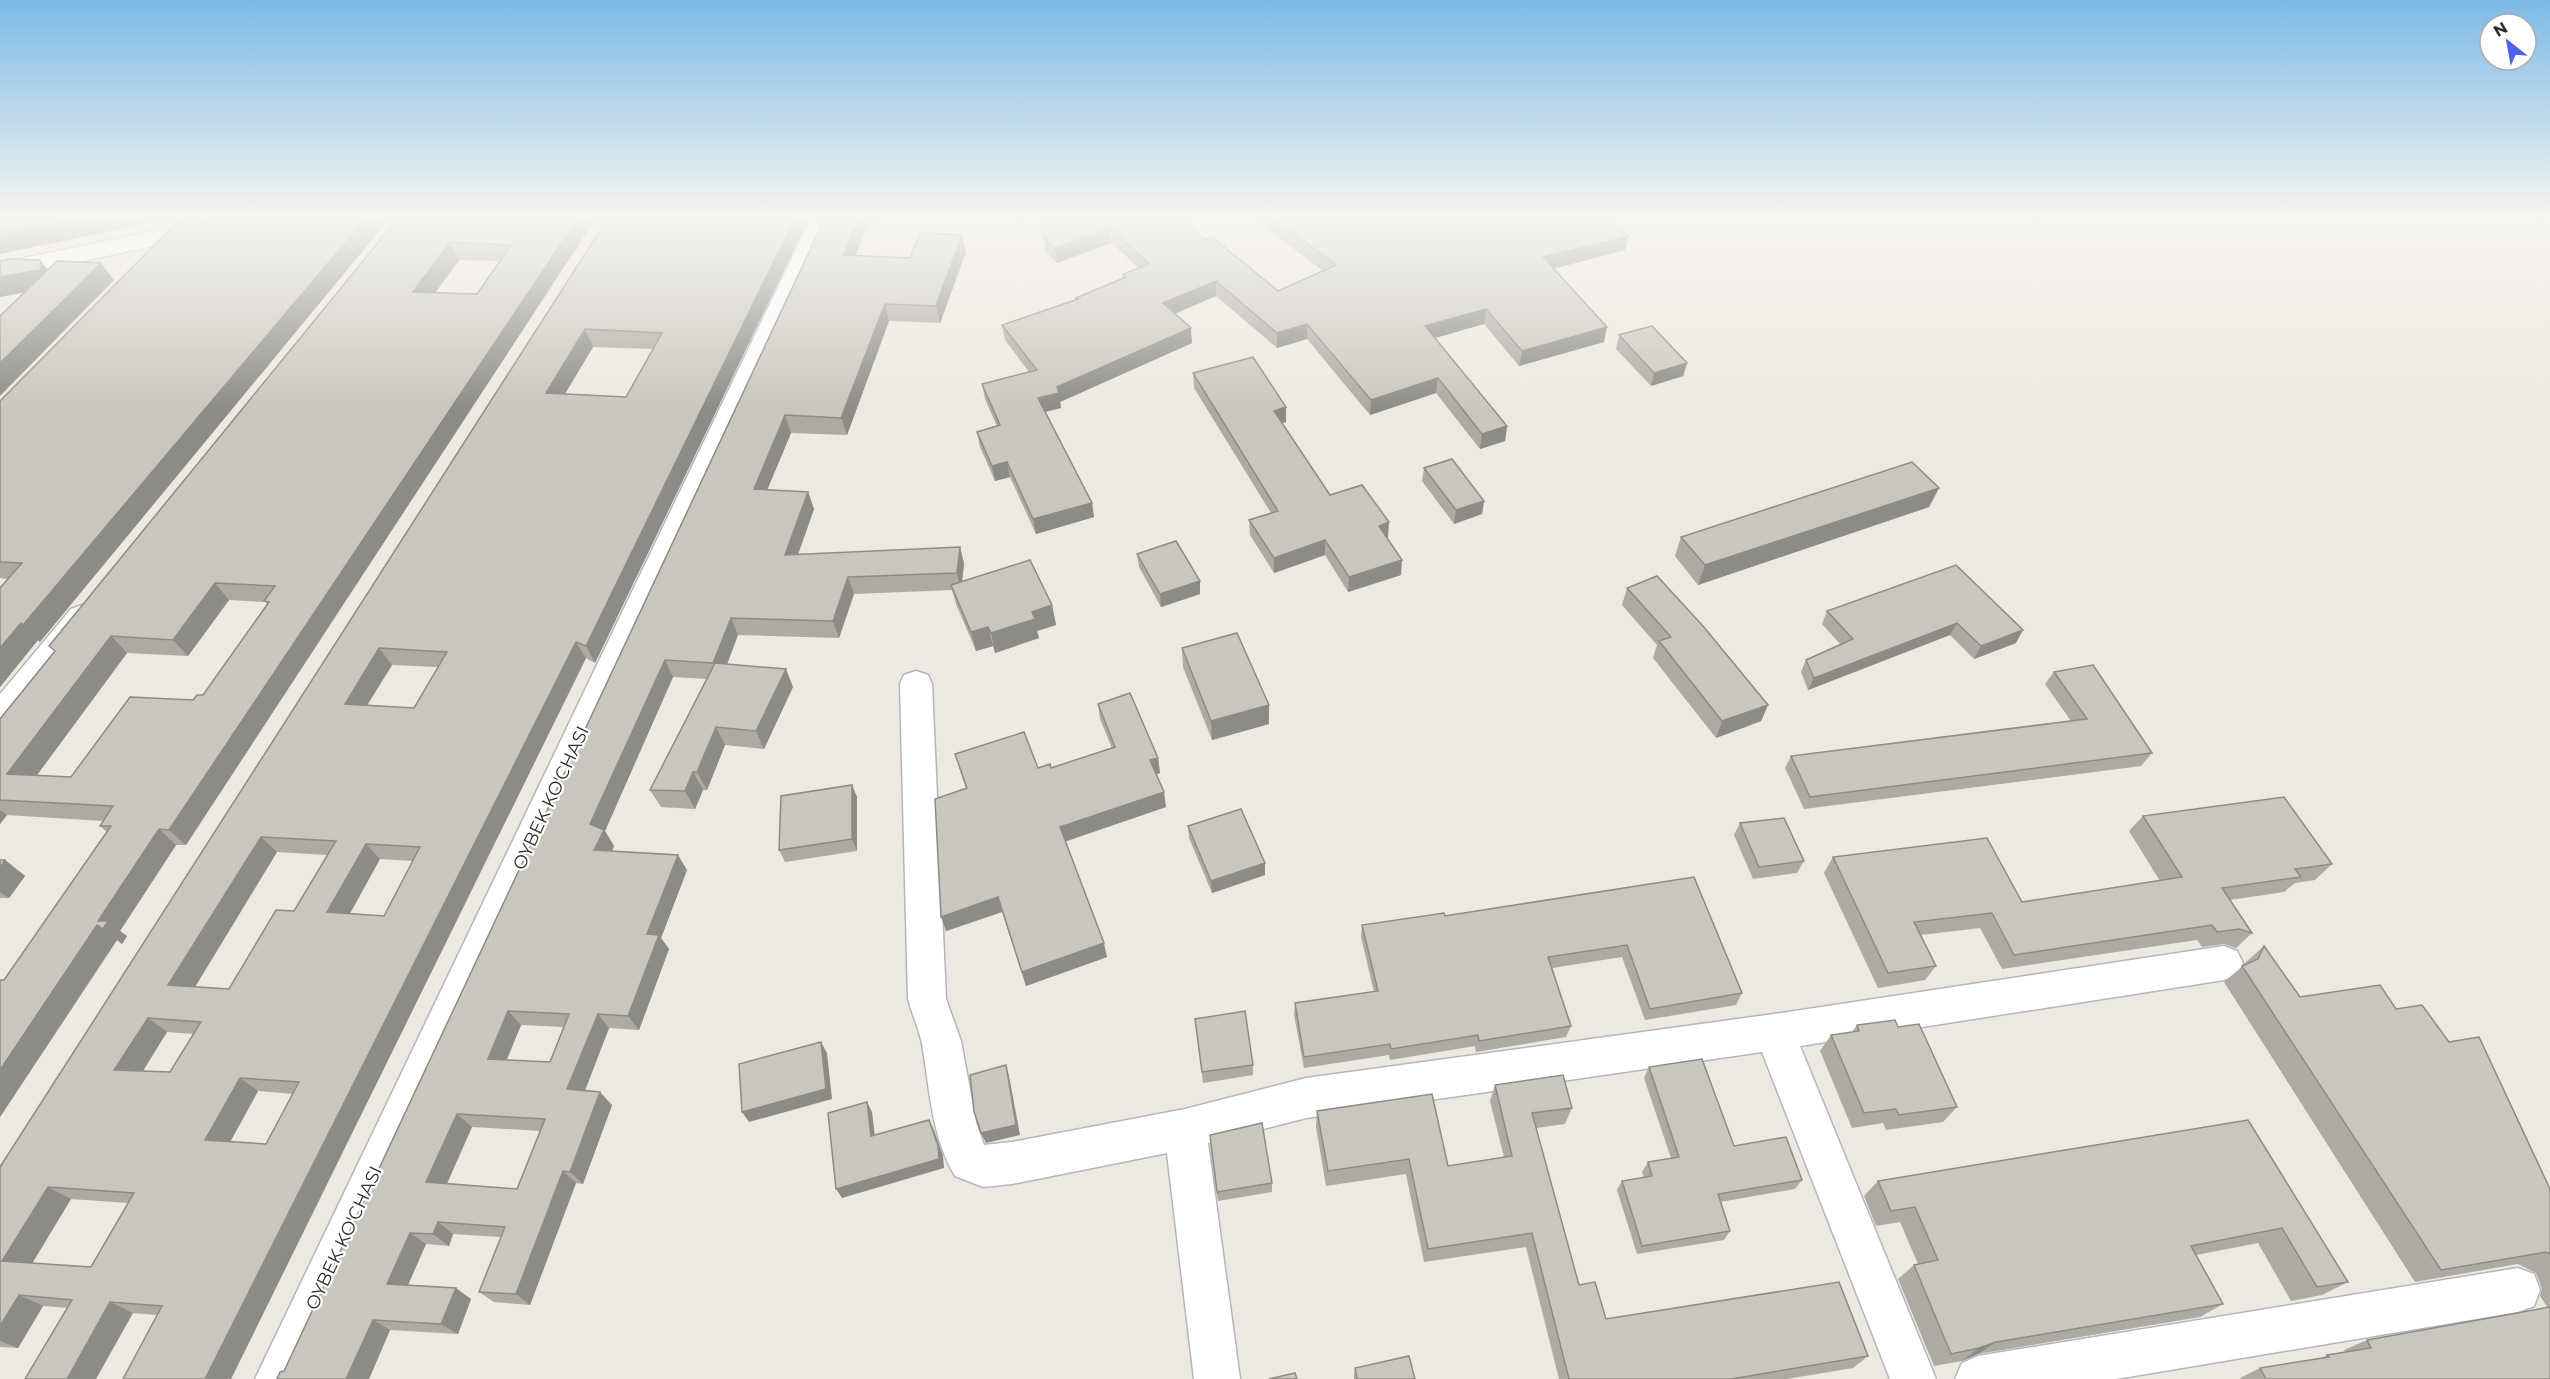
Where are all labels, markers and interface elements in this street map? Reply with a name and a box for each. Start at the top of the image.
north arrow [2478,12,2538,72]
text: N [2490,18,2511,41]
street label: OYBEK KO'CHASI [508,723,594,873]
street label: OYBEK KO'CHASI [301,1163,387,1313]

